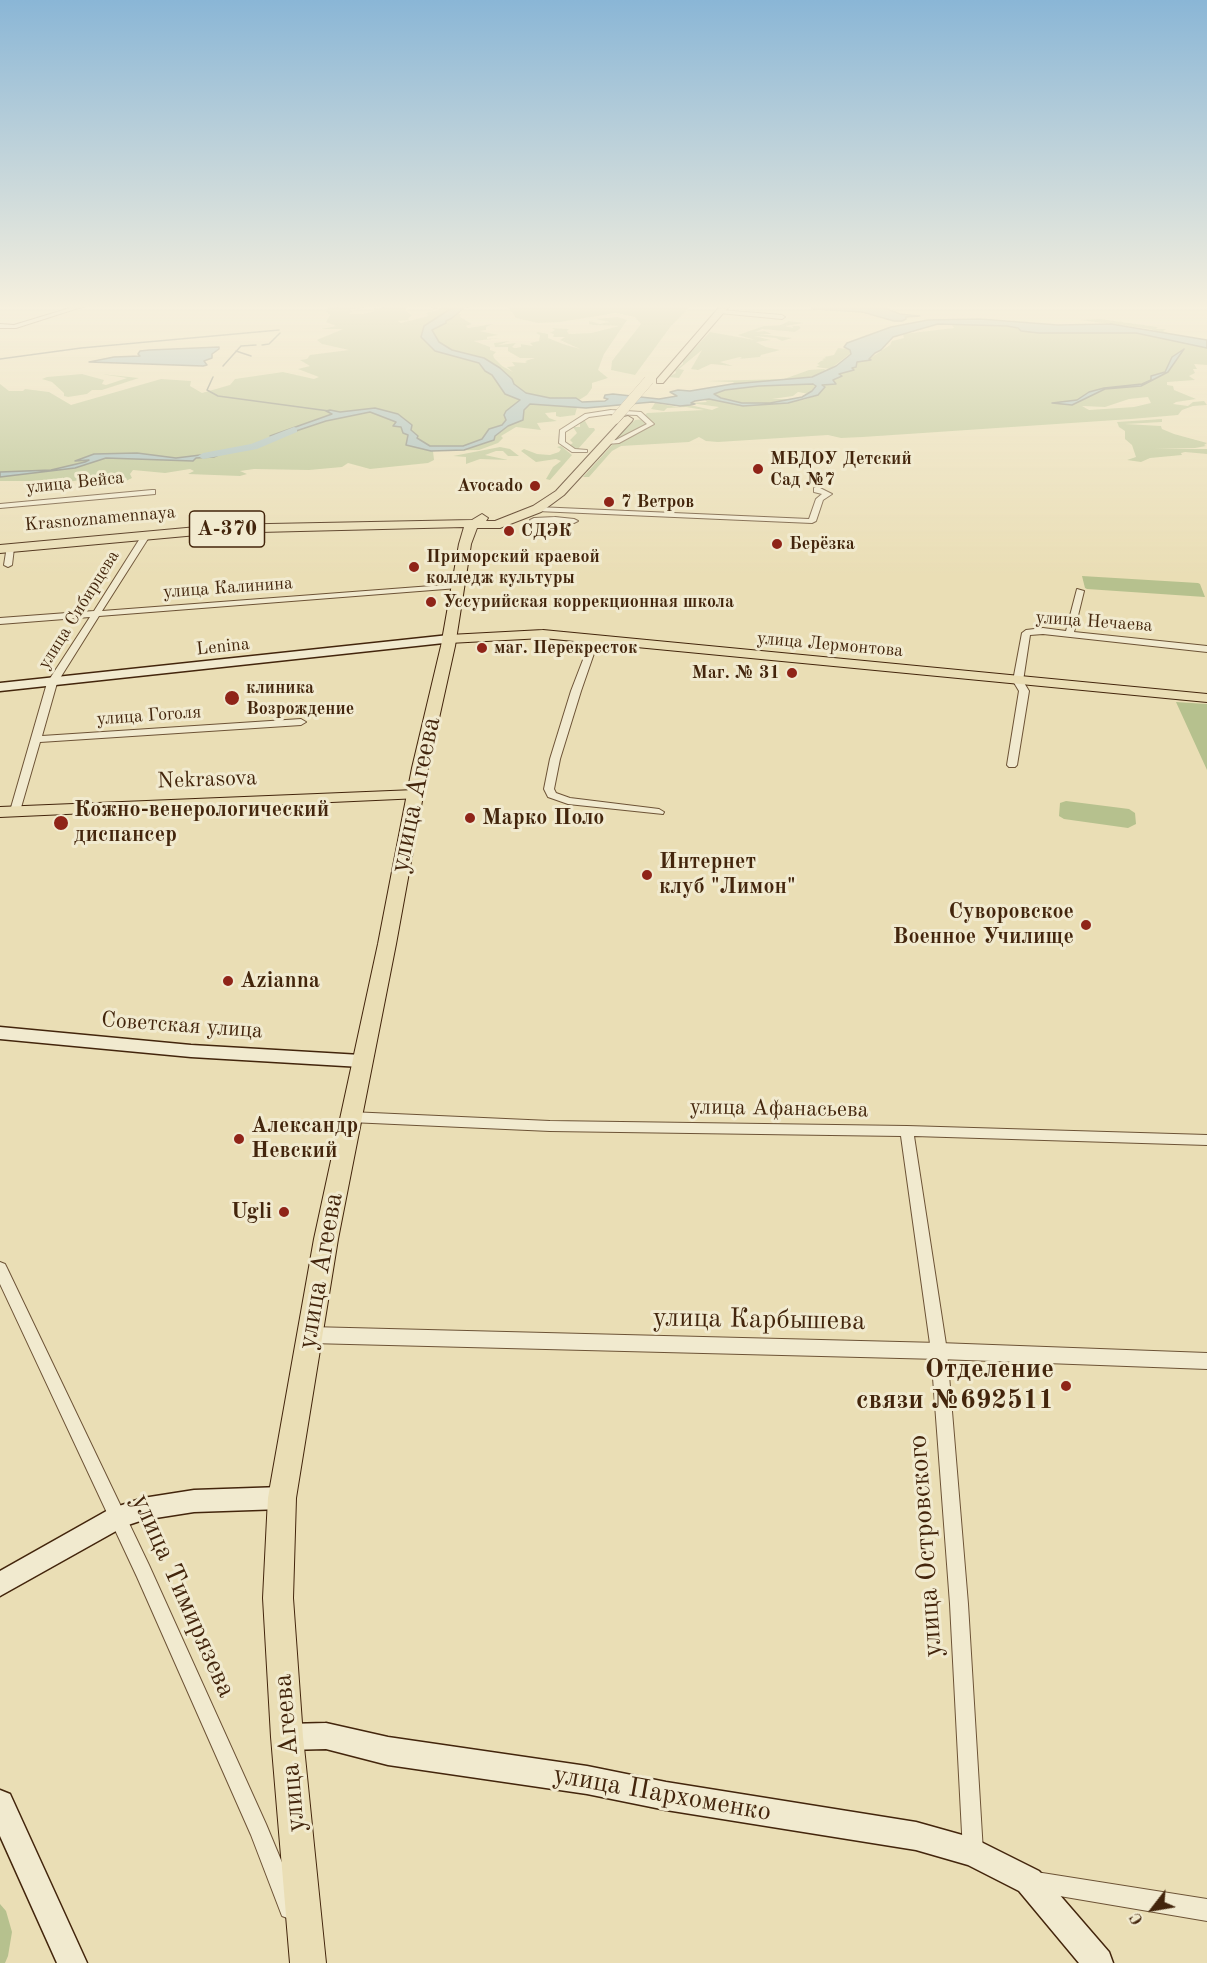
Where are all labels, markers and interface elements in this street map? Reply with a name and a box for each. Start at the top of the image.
place label: МБДОУ Детский Сад №7 [770,448,912,490]
marker: МБДОУ Детский Сад №7 [751,462,765,476]
street label: улица Вейса [25,467,125,499]
place label: Avocado [457,475,523,497]
marker: Avocado [528,479,542,493]
place label: 7 Ветров [621,491,694,513]
marker: 7 Ветров [602,495,616,509]
street label: Krasnoznamennaya [24,502,176,536]
road number: А-370 [190,511,264,547]
place label: СДЭК [521,520,571,542]
marker: СДЭК [502,524,516,538]
place label: Берёзка [789,533,855,555]
marker: Берёзка [770,537,784,551]
street label: улица Сибирцева [34,546,124,674]
place label: Приморский краевой колледж культуры [426,546,600,588]
marker: Приморский краевой колледж культуры [407,560,421,574]
street label: улица Калинина [162,573,294,603]
place label: Уссурийская коррекционная школа [443,591,734,613]
marker: Уссурийская коррекционная школа [424,595,438,609]
street label: улица Нечаева [1035,607,1153,637]
street label: улица Лермонтова [756,628,904,662]
street label: Lenina [195,633,251,661]
place label: маг. Перекресток [494,637,638,659]
marker: маг. Перекресток [475,641,489,655]
place label: Маг. № 31 [692,662,780,684]
marker: Маг. № 31 [785,666,799,680]
place label: клиника Возрождение [246,677,354,720]
marker: клиника Возрождение [223,689,241,707]
street label: улица Гоголя [96,702,202,730]
street label: улица Агеева [384,714,448,876]
street label: Nekrasova [157,765,257,795]
place label: Кожно-венерологический диспансер [74,797,329,848]
place label: Марко Поло [482,805,604,831]
marker: Марко Поло [463,811,477,825]
marker: Кожно-венерологический диспансер [52,814,70,832]
place label: Интернет клуб "Лимон" [659,849,796,900]
marker: Интернет клуб "Лимон" [640,868,654,882]
place label: Суворовское Военное Училище [893,899,1074,950]
marker: Суворовское Военное Училище [1079,918,1093,932]
place label: Azianna [240,968,320,994]
marker: Azianna [221,974,235,988]
street label: Советская улица [100,1007,264,1045]
street label: улица Афанасьева [689,1094,869,1124]
place label: Александр Невский [251,1113,358,1164]
marker: Александр Невский [232,1132,246,1146]
street label: улица Агеева [291,1190,351,1352]
place label: Ugli [231,1199,272,1225]
marker: Ugli [277,1205,291,1219]
street label: улица Карбышева [652,1302,866,1338]
place label: Отделение связи №692511 [856,1354,1054,1417]
marker: Отделение связи №692511 [1059,1379,1073,1393]
street label: улица Островского [902,1434,950,1658]
street label: улица Тимирязева [124,1489,242,1703]
street label: улица Агеева [267,1673,313,1833]
street label: улица Пархоменко [550,1759,774,1829]
north arrow [1123,1879,1183,1939]
text: С [1128,1910,1147,1927]

